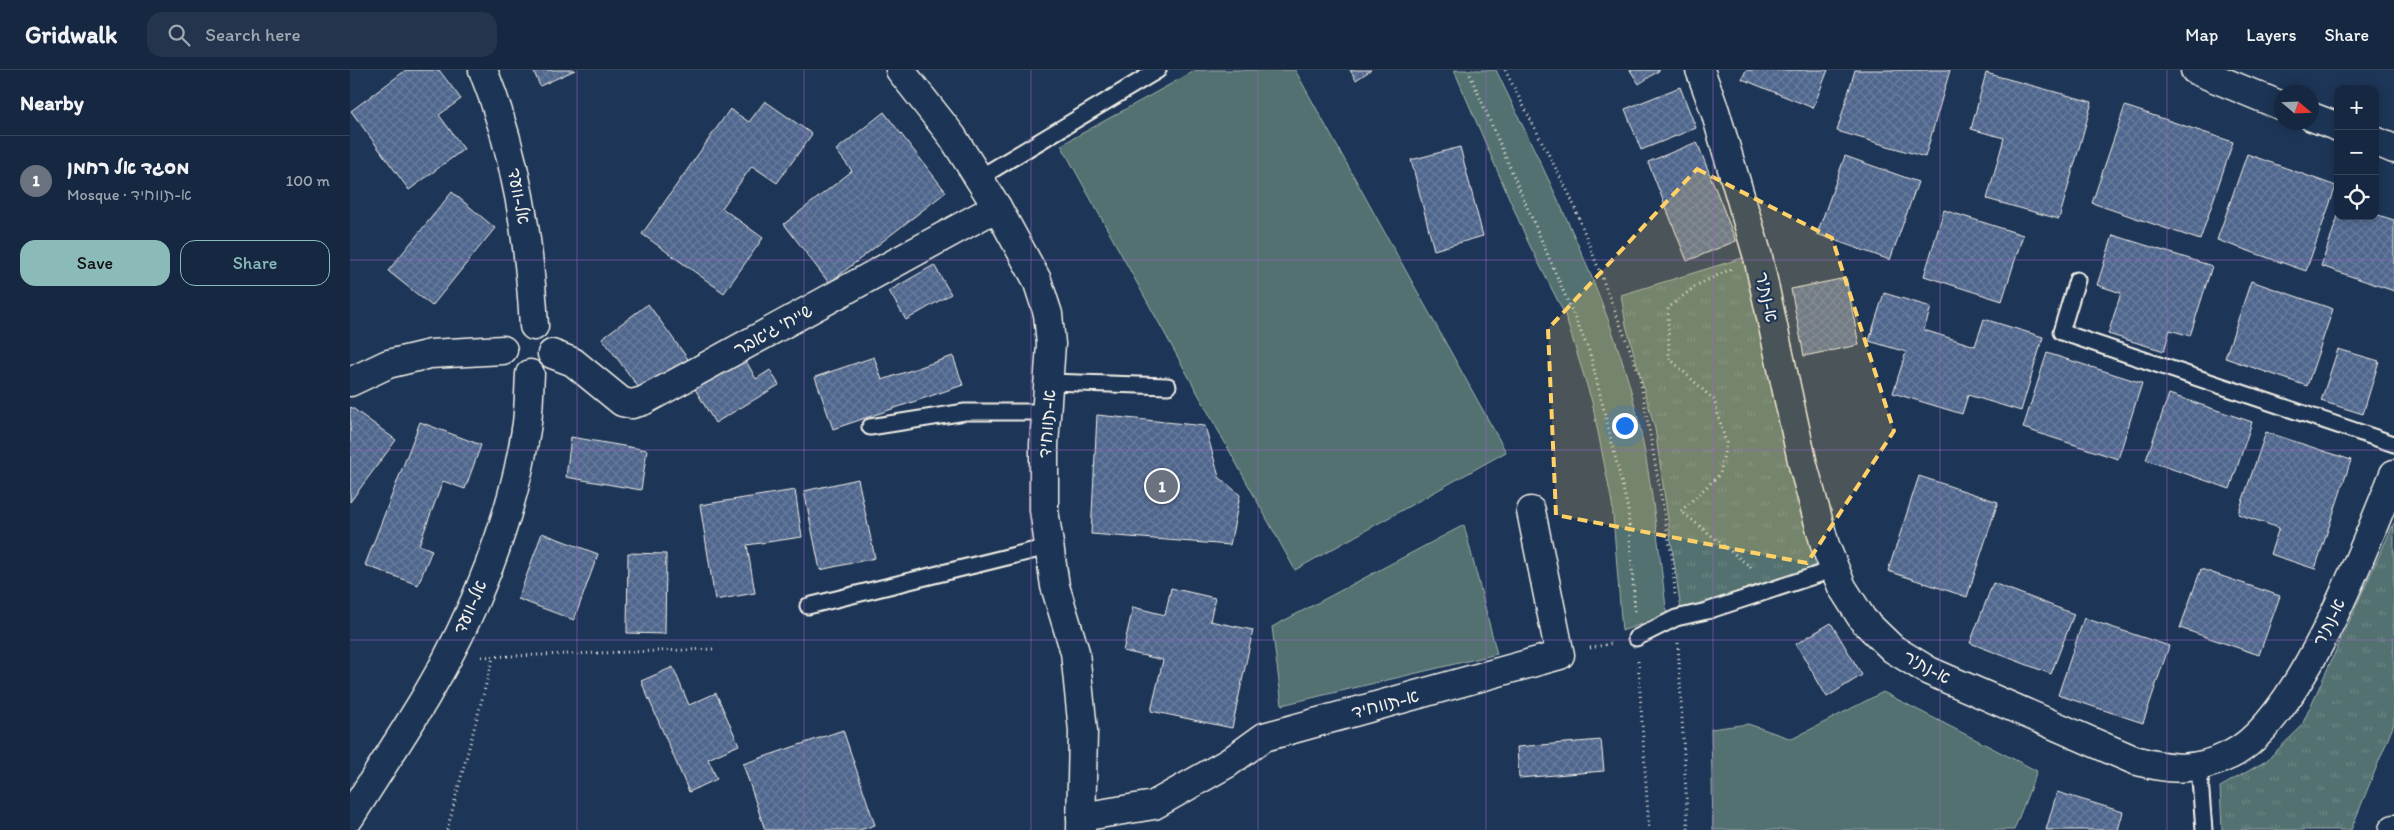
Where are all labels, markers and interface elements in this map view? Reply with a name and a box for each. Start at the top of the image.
search box [147,12,497,57]
text: Gridwalk [25,20,117,49]
icon: search [165,21,193,49]
text: Search here [205,23,301,46]
text: Map [2185,24,2218,46]
text: Layers [2246,24,2296,46]
text: Share [2324,24,2369,46]
north arrow [2274,85,2319,130]
map controls [2334,85,2379,220]
button: + [2334,85,2379,130]
text: Nearby [20,90,84,115]
button: − [2334,130,2379,175]
text: מסגד אל רחמן [67,156,189,179]
street label: אל-וועד [503,166,535,226]
text: 1 [32,171,40,190]
text: 100 m [286,171,330,190]
button: locate [2334,175,2379,220]
text: Mosque · א-תווחיד [67,185,192,204]
button: Save [20,240,170,286]
button: Share [180,240,330,286]
street label: א-נת'ר [1751,270,1783,324]
street label: שייח' ג'אבר [730,299,816,361]
street label: א-תווחיד [1034,389,1060,459]
your location [1612,413,1638,439]
pin: 1 [1146,467,1178,505]
street label: אל-וועד [448,576,492,638]
street label: א-נת'ר [2308,594,2350,650]
street label: א-נת'ר [1900,645,1954,689]
street label: א-תווחיד [1349,684,1421,724]

